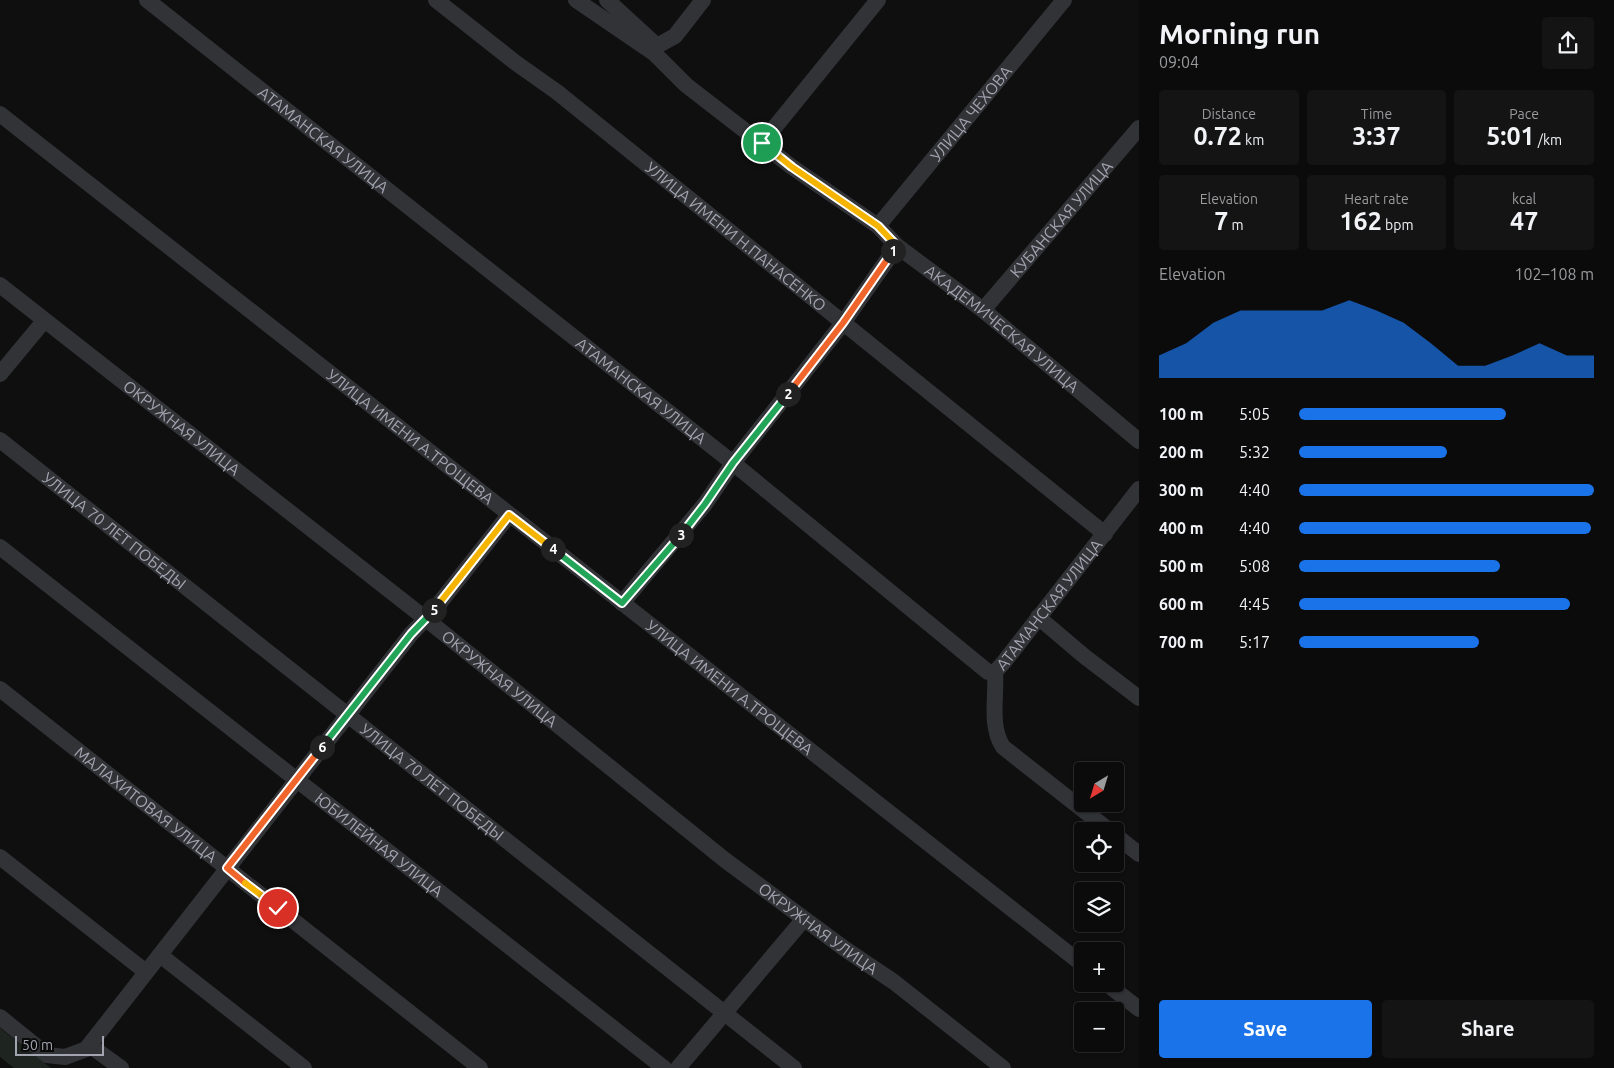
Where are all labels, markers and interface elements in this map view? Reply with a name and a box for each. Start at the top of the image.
button: share [1542,17,1594,69]
text: Morning run [1159,18,1320,49]
text: 09:04 [1159,53,1199,71]
street label: УЛИЦА ЧЕХОВА [926,62,1016,165]
street label: АТАМАНСКАЯ УЛИЦА [255,83,393,197]
text: Distance [1202,106,1256,122]
text: Time [1361,106,1392,122]
text: Pace [1509,106,1539,122]
pin [741,122,783,164]
text: 0.72 [1193,122,1242,150]
text: 3:37 [1352,122,1401,150]
text: 5:01 [1486,122,1535,150]
icon: arrive [748,129,776,157]
text: km [1242,132,1264,148]
text: /km [1535,132,1562,148]
street label: КУБАНСКАЯ УЛИЦА [1006,157,1116,281]
street label: УЛИЦА ИМЕНИ Н.ПАНАСЕНКО [642,158,830,315]
text: Elevation [1200,191,1258,207]
text: Heart rate [1344,191,1409,207]
text: kcal [1512,191,1536,207]
text: 7 [1214,207,1228,235]
text: 162 [1340,207,1382,235]
text: 47 [1510,207,1538,235]
text: m [1228,217,1244,233]
text: bpm [1382,217,1413,233]
pin: 1 [880,238,906,264]
text: 1 [890,243,897,259]
street label: АКАДЕМИЧЕСКАЯ УЛИЦА [922,261,1083,396]
text: Elevation [1159,265,1226,283]
text: 102–108 m [1514,265,1594,283]
street label: АТАМАНСКАЯ УЛИЦА [573,334,710,448]
street label: УЛИЦА ИМЕНИ А.ТРОЩЕВА [323,365,498,508]
street label: ОКРУЖНАЯ УЛИЦА [120,376,244,479]
pin: 2 [776,382,800,406]
text: 2 [785,386,792,402]
text: 100 m [1159,405,1204,423]
text: 5:05 [1239,405,1270,423]
text: 200 m [1159,443,1204,461]
text: 5:32 [1239,443,1270,461]
street label: УЛИЦА 70 ЛЕТ ПОБЕДЫ [39,468,190,593]
text: 300 m [1159,481,1204,499]
text: 4:40 [1239,481,1270,499]
text: 400 m [1159,519,1204,537]
text: 4:40 [1239,519,1270,537]
pin: 3 [668,522,694,548]
text: 3 [678,527,685,543]
street label: АТАМАНСКАЯ УЛИЦА [992,535,1106,673]
pin: 4 [540,536,566,562]
text: 4 [550,541,557,557]
text: 500 m [1159,557,1204,575]
text: 5:08 [1239,557,1270,575]
text: 600 m [1159,595,1204,613]
text: 4:45 [1239,595,1270,613]
pin: 5 [422,598,446,622]
text: 5 [431,602,438,618]
street label: УЛИЦА ИМЕНИ А.ТРОЩЕВА [643,616,817,759]
street label: ОКРУЖНАЯ УЛИЦА [438,627,561,731]
text: 700 m [1159,633,1204,651]
text: 5:17 [1239,633,1270,651]
street label: УЛИЦА 70 ЛЕТ ПОБЕДЫ [357,720,507,844]
pin: 6 [310,734,334,760]
text: 6 [319,739,326,755]
street label: МАЛАХИТОВАЯ УЛИЦА [71,743,221,866]
north arrow [1074,762,1124,812]
map controls [1074,762,1124,1052]
street label: ЮБИЛЕЙНАЯ УЛИЦА [312,789,447,901]
button: locate [1074,822,1124,872]
street label: ОКРУЖНАЯ УЛИЦА [755,879,882,978]
button: layers [1074,882,1124,932]
pin [257,887,299,929]
icon: check [264,894,292,922]
button: + [1074,942,1124,992]
button: Save [1159,1000,1372,1058]
button: Share [1382,1000,1594,1058]
button: − [1074,1002,1124,1052]
scale bar [15,1033,104,1056]
text: 50 m [22,1037,53,1053]

